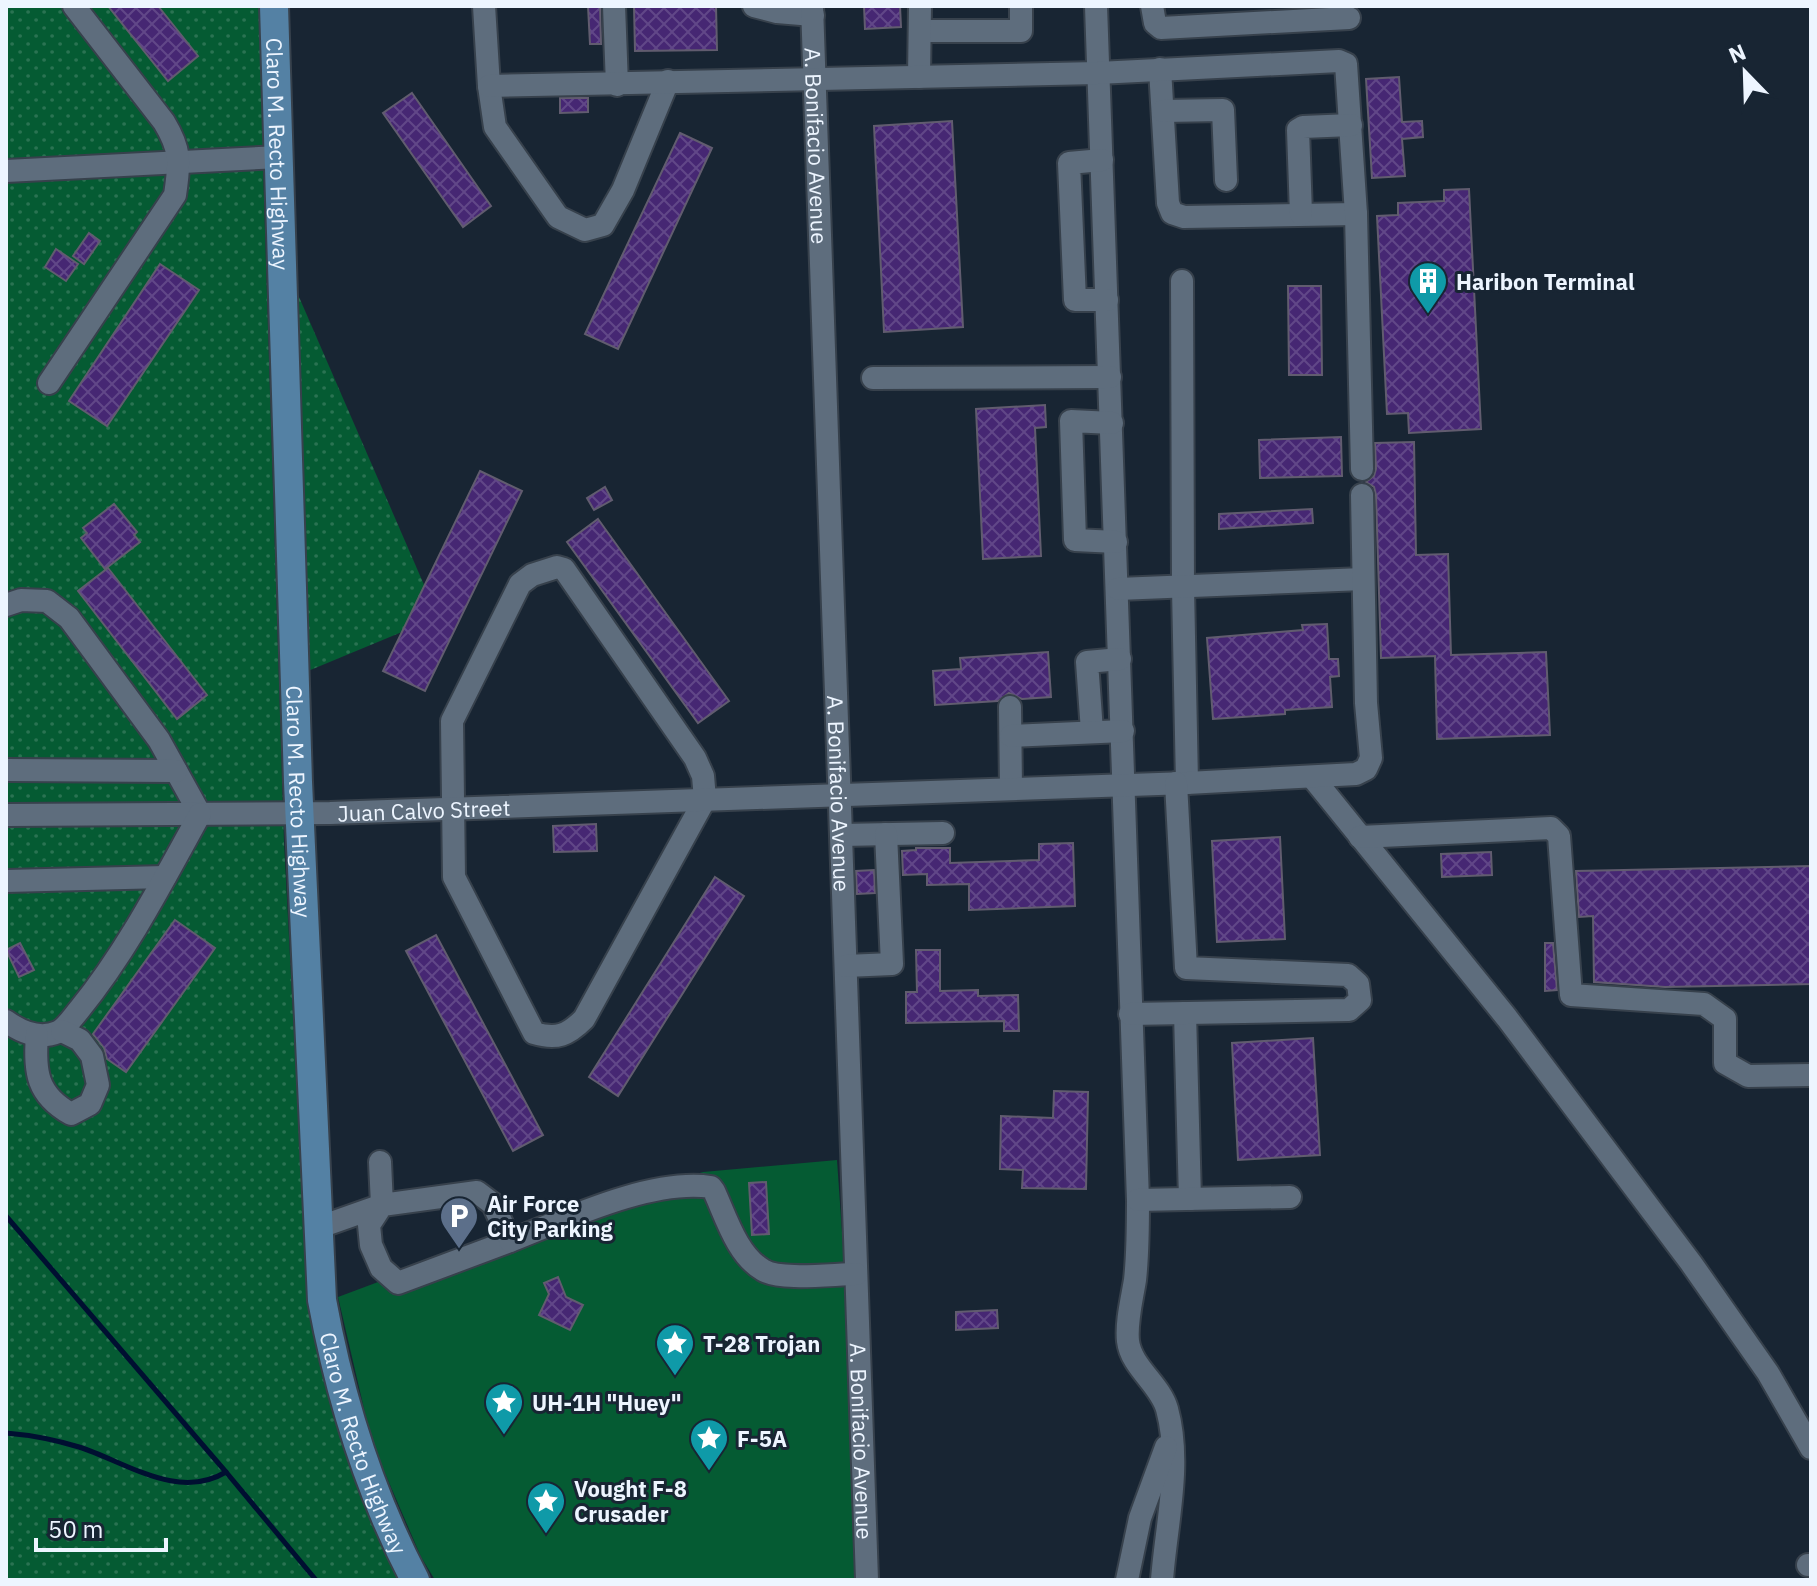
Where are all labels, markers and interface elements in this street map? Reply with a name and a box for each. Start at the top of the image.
north arrow [1705,32,1785,112]
street label: Claro M. Recto Highway [260,37,297,271]
text: N [1724,37,1750,70]
street label: A. Bonifacio Avenue [799,47,835,245]
building icon: Haribon Terminal [1407,260,1449,315]
place label: Haribon Terminal [1456,267,1635,296]
street label: Claro M. Recto Highway [281,685,319,918]
street label: A. Bonifacio Avenue [822,695,857,892]
street label: Juan Calvo Street [337,792,511,827]
place label: Air Force City Parking [487,1189,614,1243]
parking icon: Air Force City Parking [438,1195,480,1250]
place icon: T-28 Trojan [654,1322,696,1377]
street label: Claro M. Recto Highway [314,1329,414,1559]
place label: T-28 Trojan [703,1329,820,1358]
street label: A. Bonifacio Avenue [844,1342,880,1540]
place icon: UH-1H "Huey" [483,1381,525,1436]
place label: UH-1H "Huey" [532,1388,682,1417]
place icon: F-5A [688,1417,730,1472]
place label: F-5A [737,1424,787,1453]
place label: Vought F-8 Crusader [574,1474,687,1528]
place icon: Vought F-8 Crusader [525,1480,567,1535]
scale bar [36,1502,166,1552]
text: 50 m [48,1513,103,1545]

